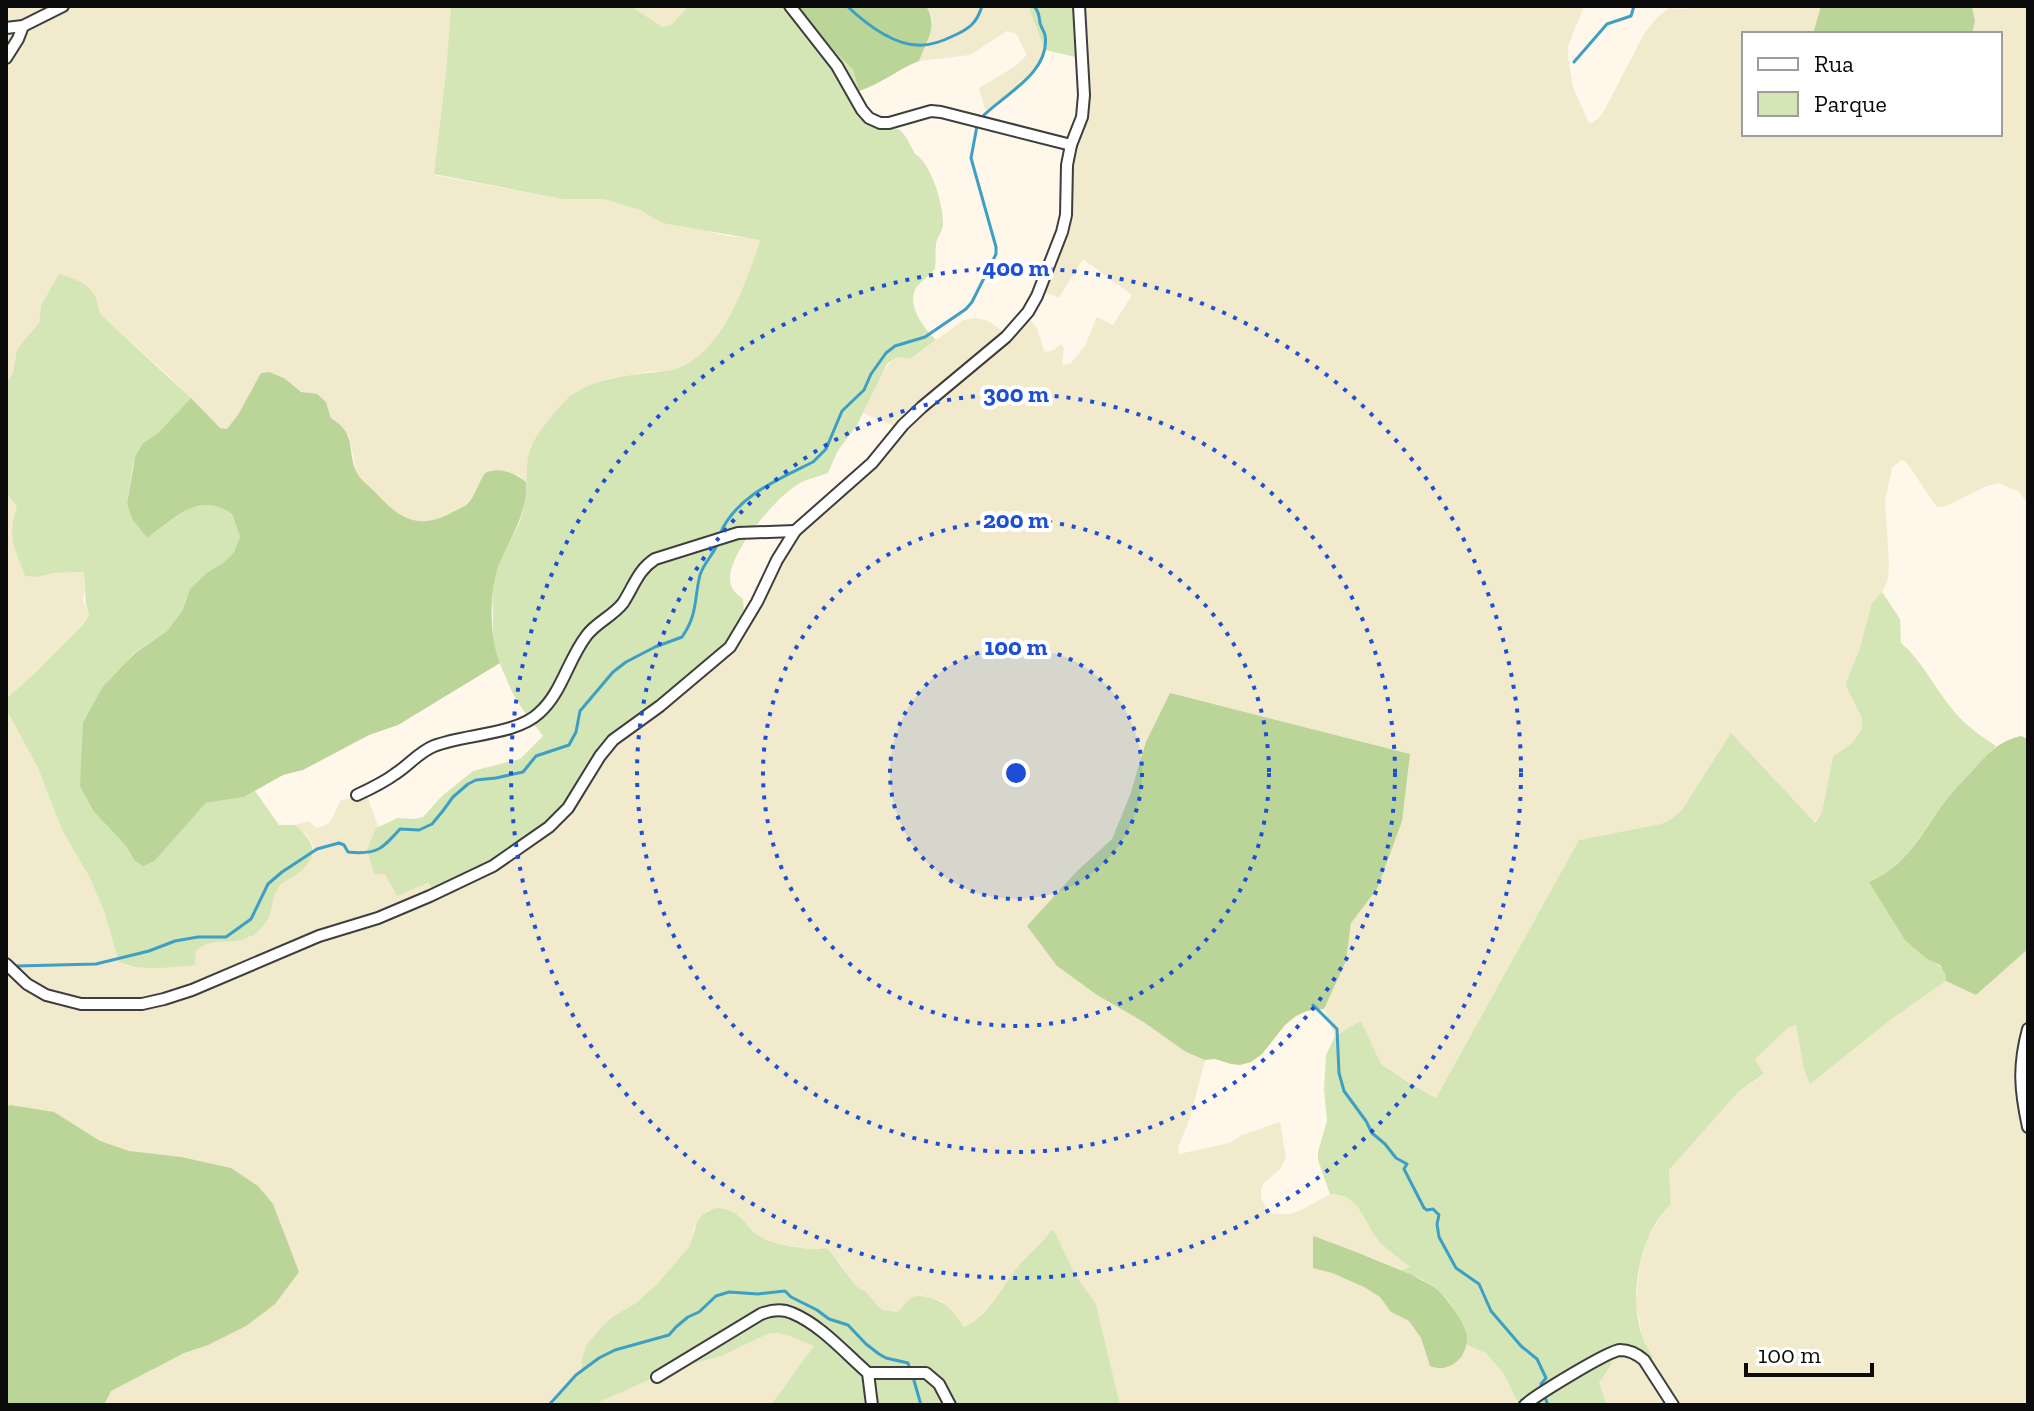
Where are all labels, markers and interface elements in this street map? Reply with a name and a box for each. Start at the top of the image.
legend [1742,32,2002,136]
text: Rua [1814,49,1854,78]
text: Parque [1814,89,1887,118]
text: 400 m [983,253,1049,282]
text: 300 m [983,379,1049,408]
text: 200 m [983,505,1049,534]
text: 100 m [985,632,1047,661]
centre of rings [1002,759,1030,787]
scale bar [1746,1327,1872,1377]
text: 100 m [1758,1340,1821,1369]

